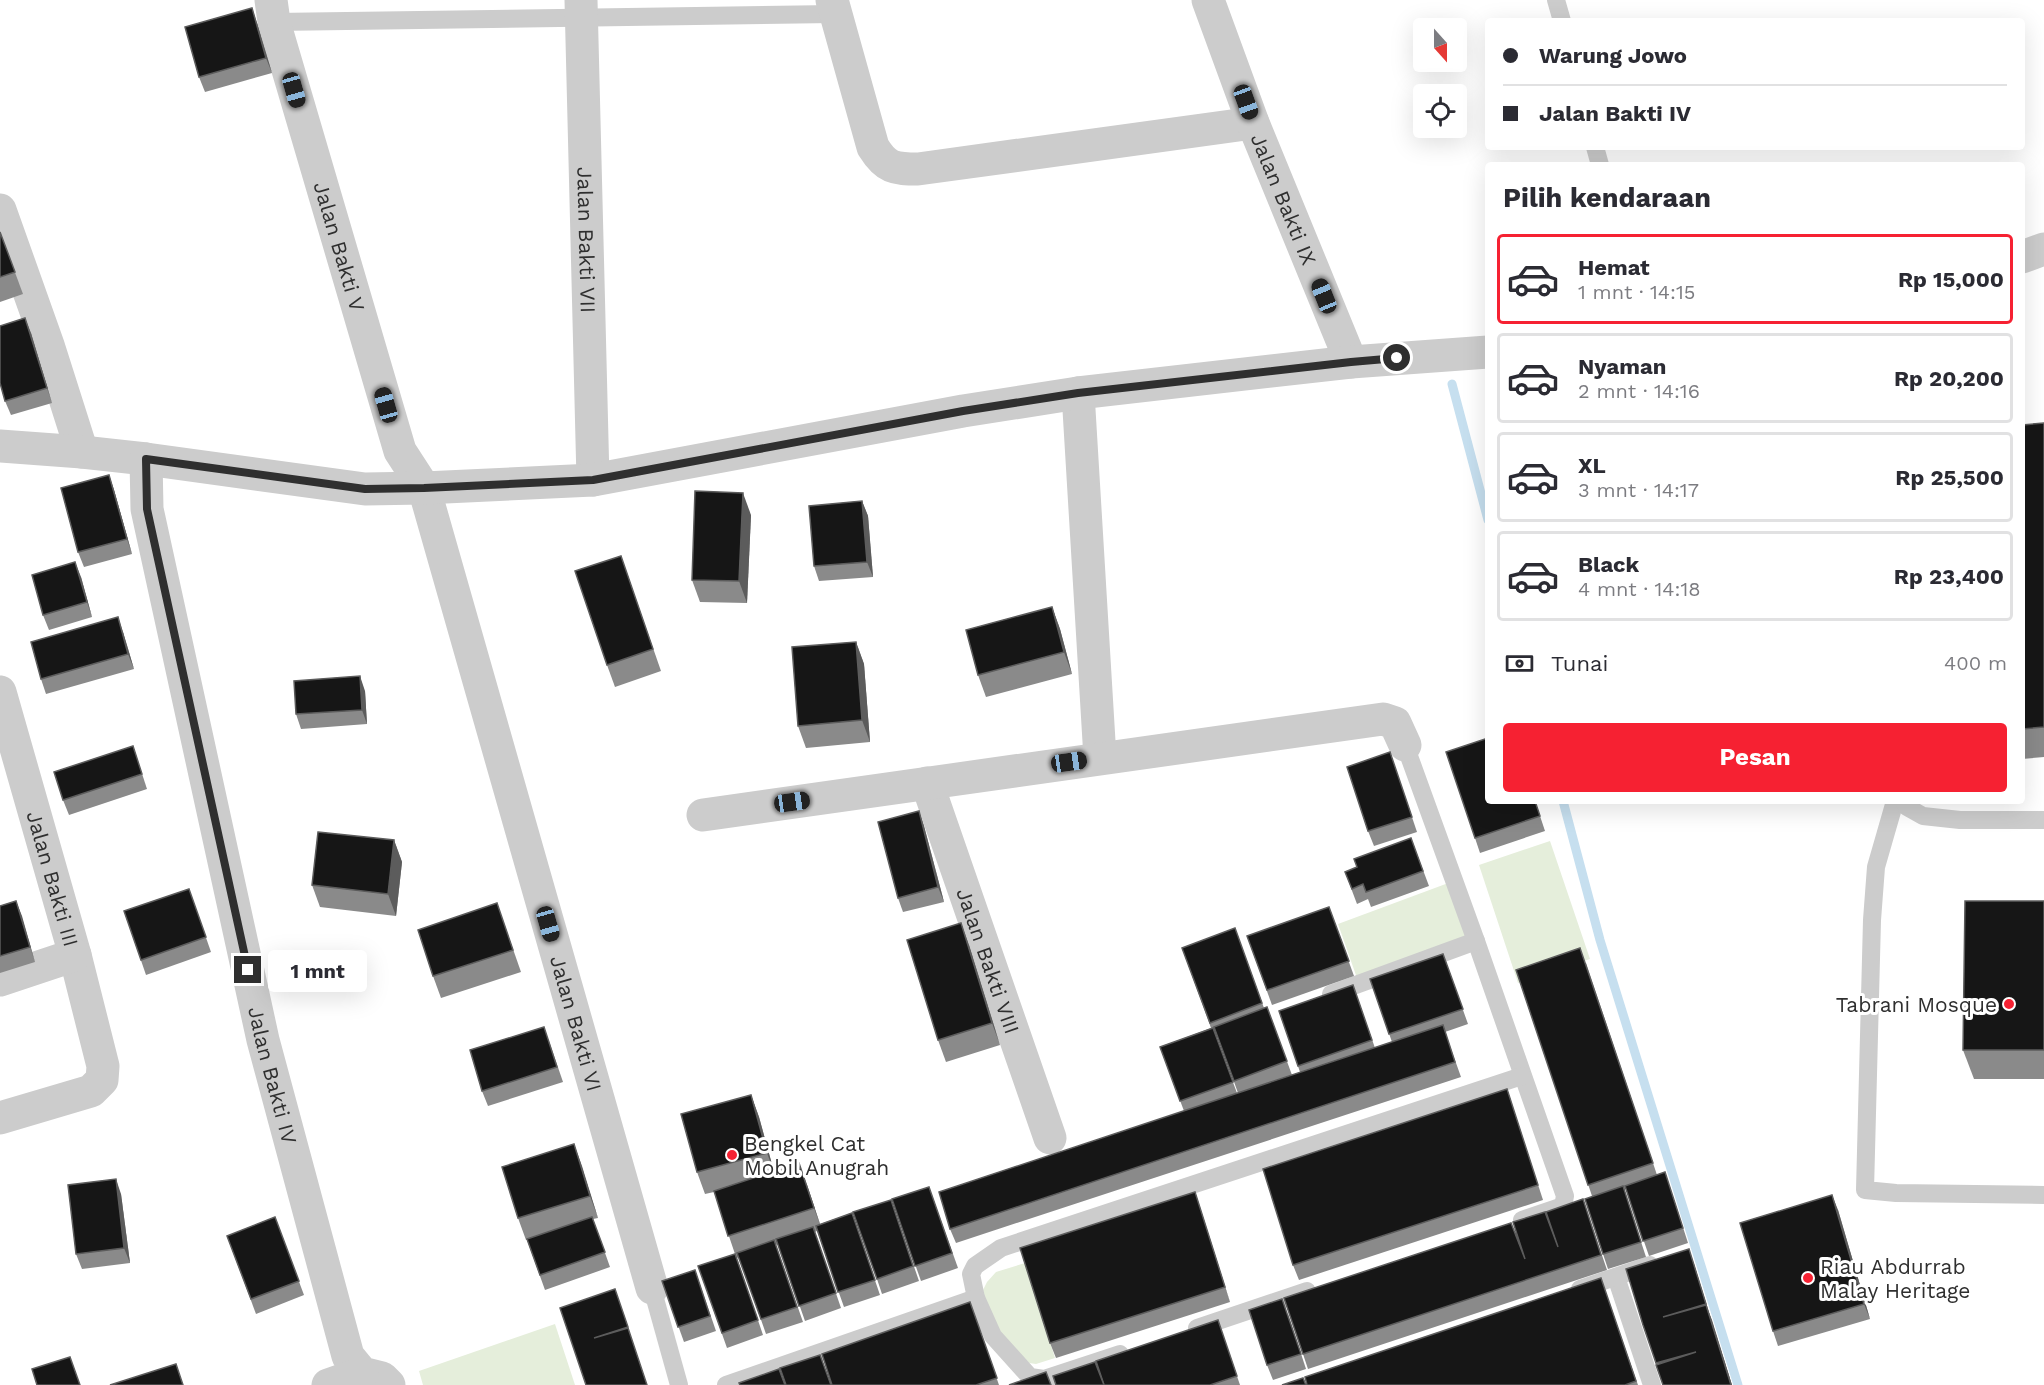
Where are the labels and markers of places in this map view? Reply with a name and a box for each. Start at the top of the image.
place label: Tabrani Mosque [1836,992,1997,1017]
marker: Tabrani Mosque [2002,997,2016,1011]
place label: Bengkel Cat Mobil Anugrah [744,1131,889,1180]
marker: Bengkel Cat Mobil Anugrah [725,1148,739,1162]
place label: Riau Abdurrab Malay Heritage [1820,1254,1970,1303]
marker: Riau Abdurrab Malay Heritage [1801,1271,1815,1285]

